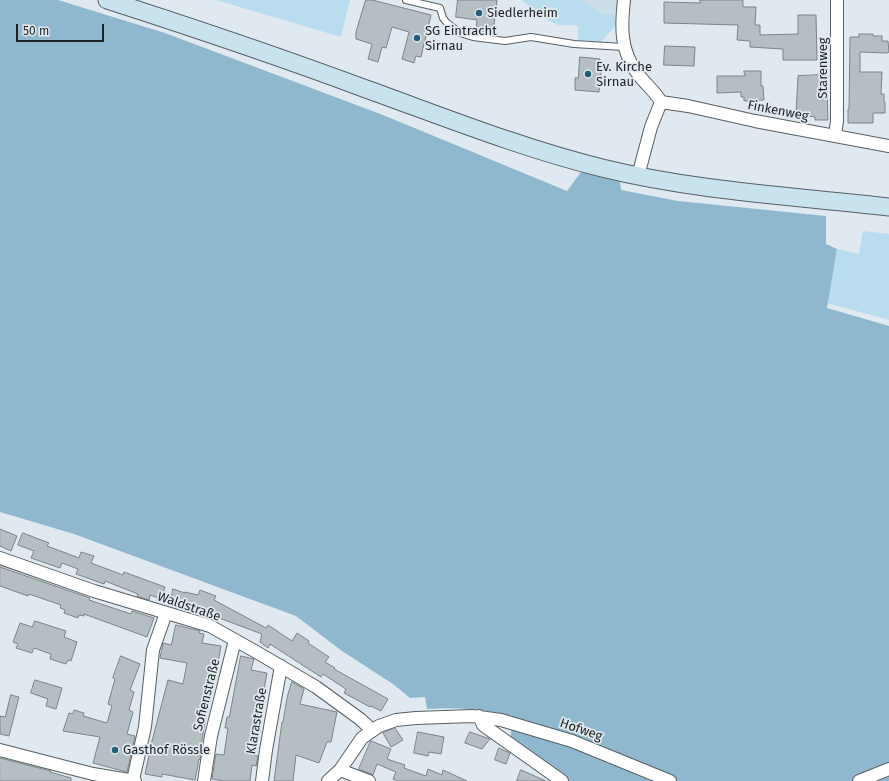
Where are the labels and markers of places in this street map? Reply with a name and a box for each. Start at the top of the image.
place label: Siedlerheim [487,5,558,21]
marker: Siedlerheim [474,8,484,18]
place label: SG Eintracht Sirnau [425,23,497,54]
marker: SG Eintracht Sirnau [412,33,422,43]
place label: Ev. Kirche Sirnau [596,59,652,90]
marker: Ev. Kirche Sirnau [583,69,593,79]
place label: Gasthof Rössle [123,742,210,758]
marker: Gasthof Rössle [110,745,120,755]

